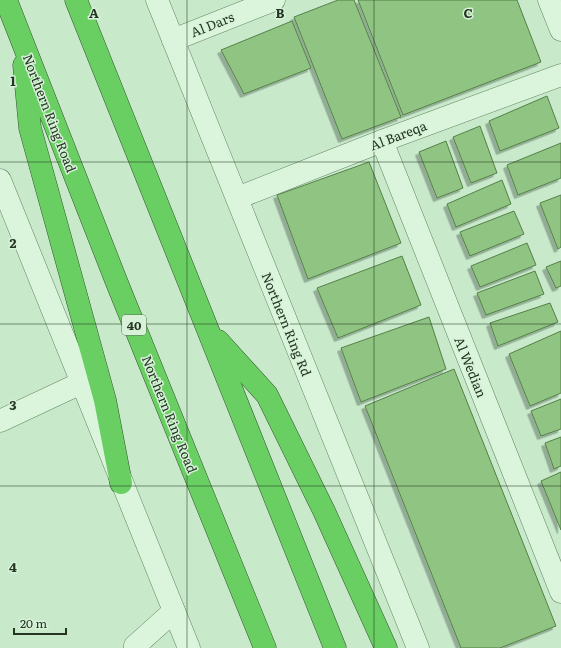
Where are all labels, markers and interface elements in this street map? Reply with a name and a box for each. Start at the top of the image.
text: A [89,3,99,22]
text: B [276,3,285,22]
text: C [463,3,473,22]
street label: Al Dars [187,7,237,41]
street label: Northern Ring Road [19,51,81,175]
text: 1 [10,71,16,90]
street label: Al Bareqa [367,115,429,155]
text: 2 [10,233,17,252]
street label: Northern Ring Rd [257,269,317,379]
road number: 40 [122,315,146,335]
street label: Al Wedian [450,334,492,401]
street label: Northern Ring Road [138,352,202,476]
text: 3 [9,395,17,414]
text: 4 [9,557,17,576]
scale bar [14,610,66,636]
text: 20 m [20,614,47,632]

